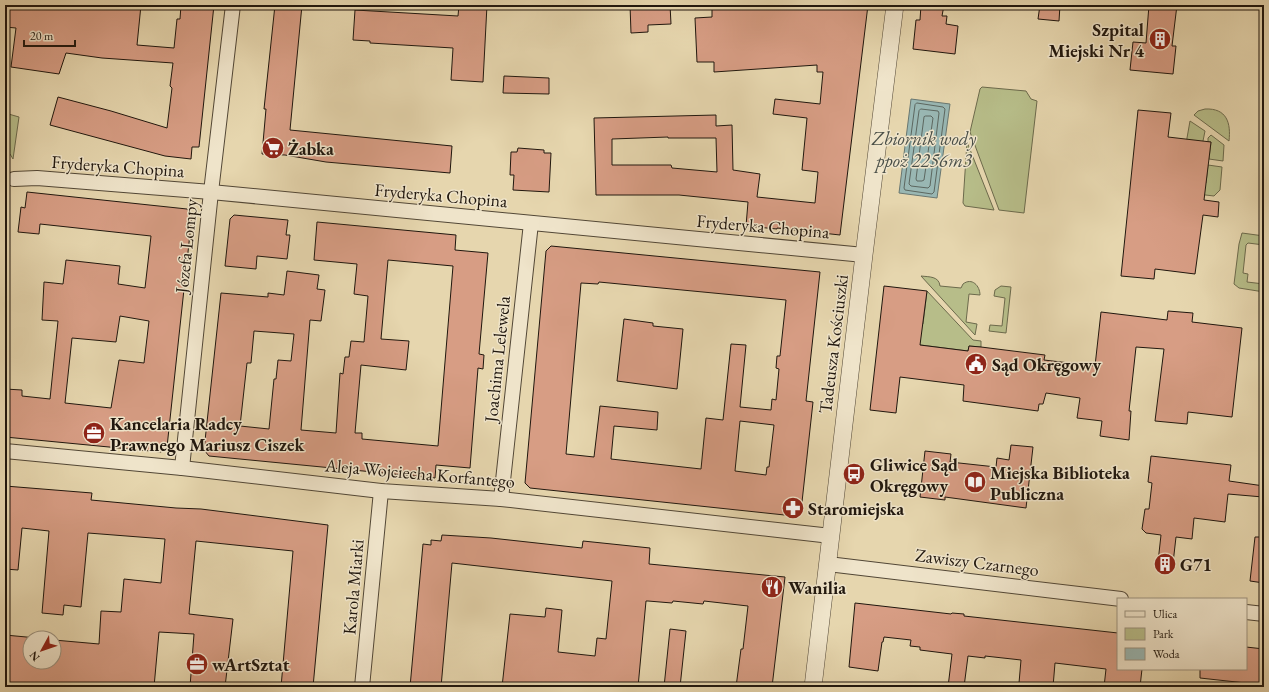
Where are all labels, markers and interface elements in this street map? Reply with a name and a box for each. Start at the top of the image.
place label: Szpital Miejski Nr 4 [1048,18,1144,62]
scale bar [24,22,75,48]
building icon: Szpital Miejski Nr 4 [1147,26,1173,52]
text: 20 m [30,28,54,44]
water label: Zbiornik wody ppoż 2256m3 [871,126,976,173]
supermarket icon: Żabka [260,135,286,161]
place label: Żabka [288,137,334,160]
street label: Fryderyka Chopina [51,150,186,182]
street label: Fryderyka Chopina [374,178,509,212]
street label: Józefa Lompy [169,198,202,296]
street label: Fryderyka Chopina [696,209,831,243]
street label: Tadeusza Kościuszki [813,273,853,415]
street label: Joachima Lelewela [479,294,515,425]
public building icon: Sąd Okręgowy [963,351,989,377]
place label: Sąd Okręgowy [992,353,1101,376]
place label: Kancelaria Radcy Prawnego Mariusz Ciszek [110,412,305,456]
office icon: Kancelaria Radcy Prawnego Mariusz Ciszek [81,420,107,446]
street label: Aleja Wojciecha Korfantego [323,453,516,493]
place label: Gliwice Sąd Okręgowy [870,453,958,497]
bus stop icon: Gliwice Sąd Okręgowy [841,461,867,487]
place label: Miejska Biblioteka Publiczna [990,461,1130,505]
library icon: Miejska Biblioteka Publiczna [962,469,988,495]
pharmacy icon: Staromiejska [780,495,806,521]
place label: Staromiejska [808,497,904,520]
street label: Karola Miarki [337,538,369,636]
street label: Zawiszy Czarnego [914,543,1040,581]
building icon: G71 [1152,551,1178,577]
place label: G71 [1180,553,1212,576]
restaurant icon: Wanilia [759,574,785,600]
place label: Wanilia [788,576,846,599]
legend [1117,598,1247,670]
text: Ulica [1153,606,1177,622]
text: Park [1153,626,1174,642]
north arrow [22,630,62,670]
text: Woda [1153,646,1180,662]
text: N [26,648,43,664]
office icon: wArtSztat [184,651,210,677]
place label: wArtSztat [212,653,290,676]

